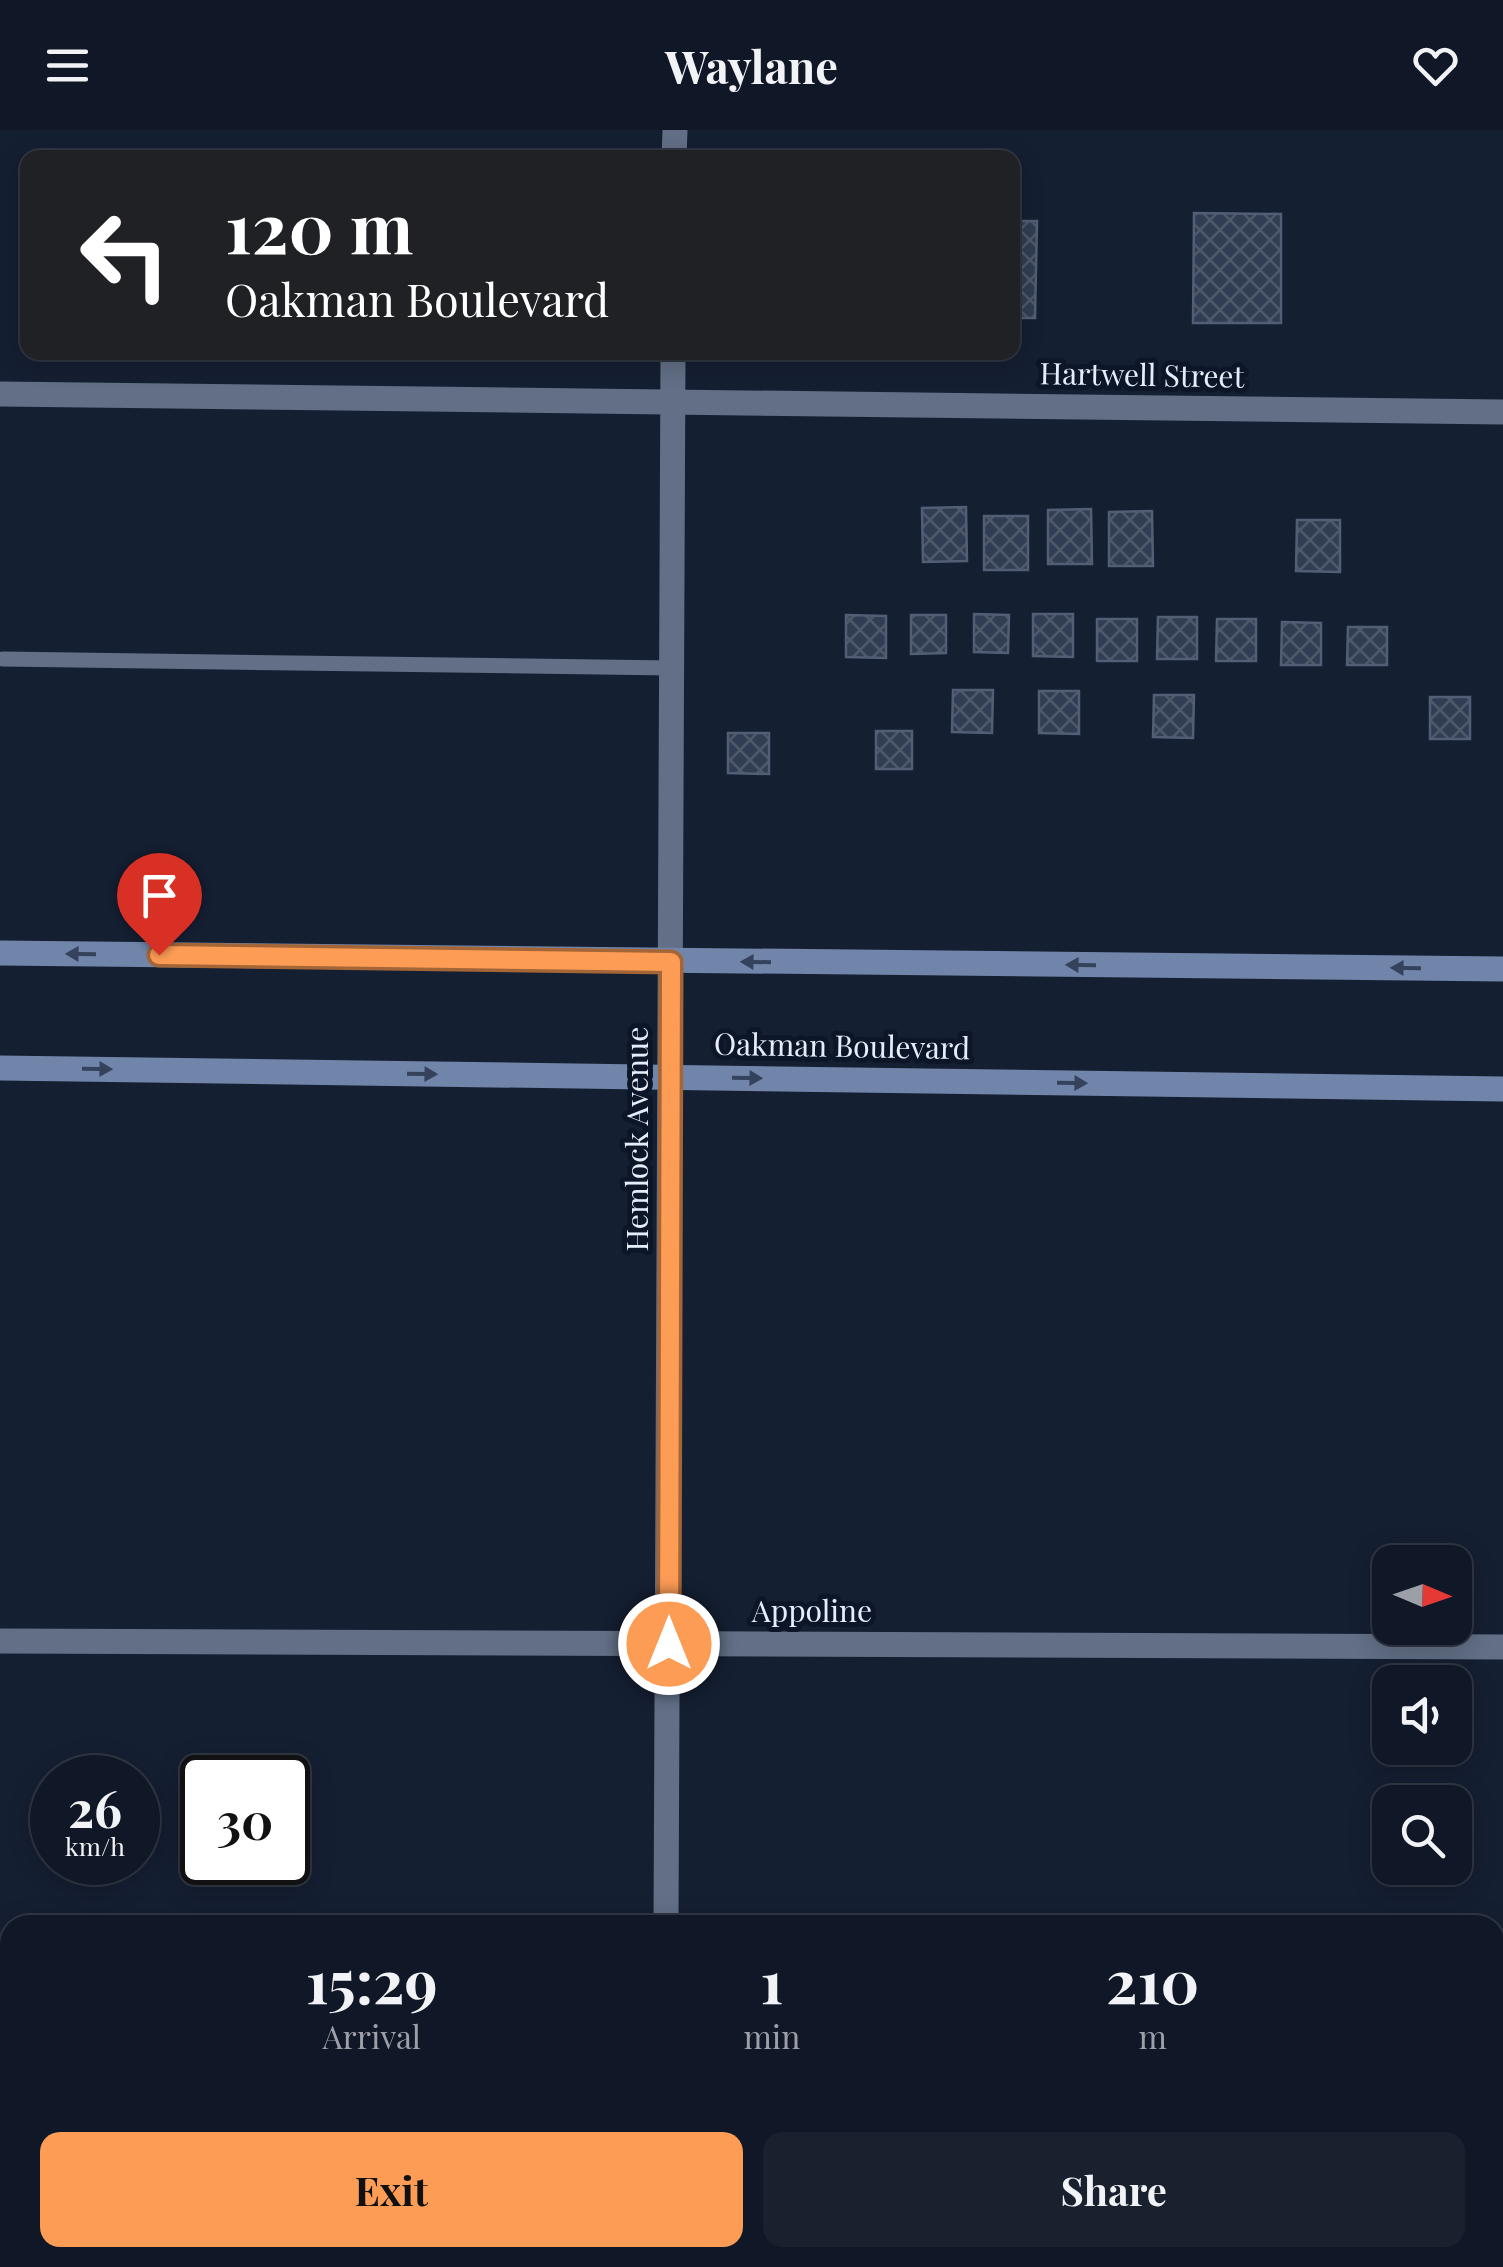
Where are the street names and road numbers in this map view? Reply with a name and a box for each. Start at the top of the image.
street label: Hartwell Street [1039,352,1245,396]
street label: Oakman Boulevard [714,1023,970,1067]
street label: Hemlock Avenue [616,1027,656,1251]
street label: Appoline [751,1590,872,1630]

